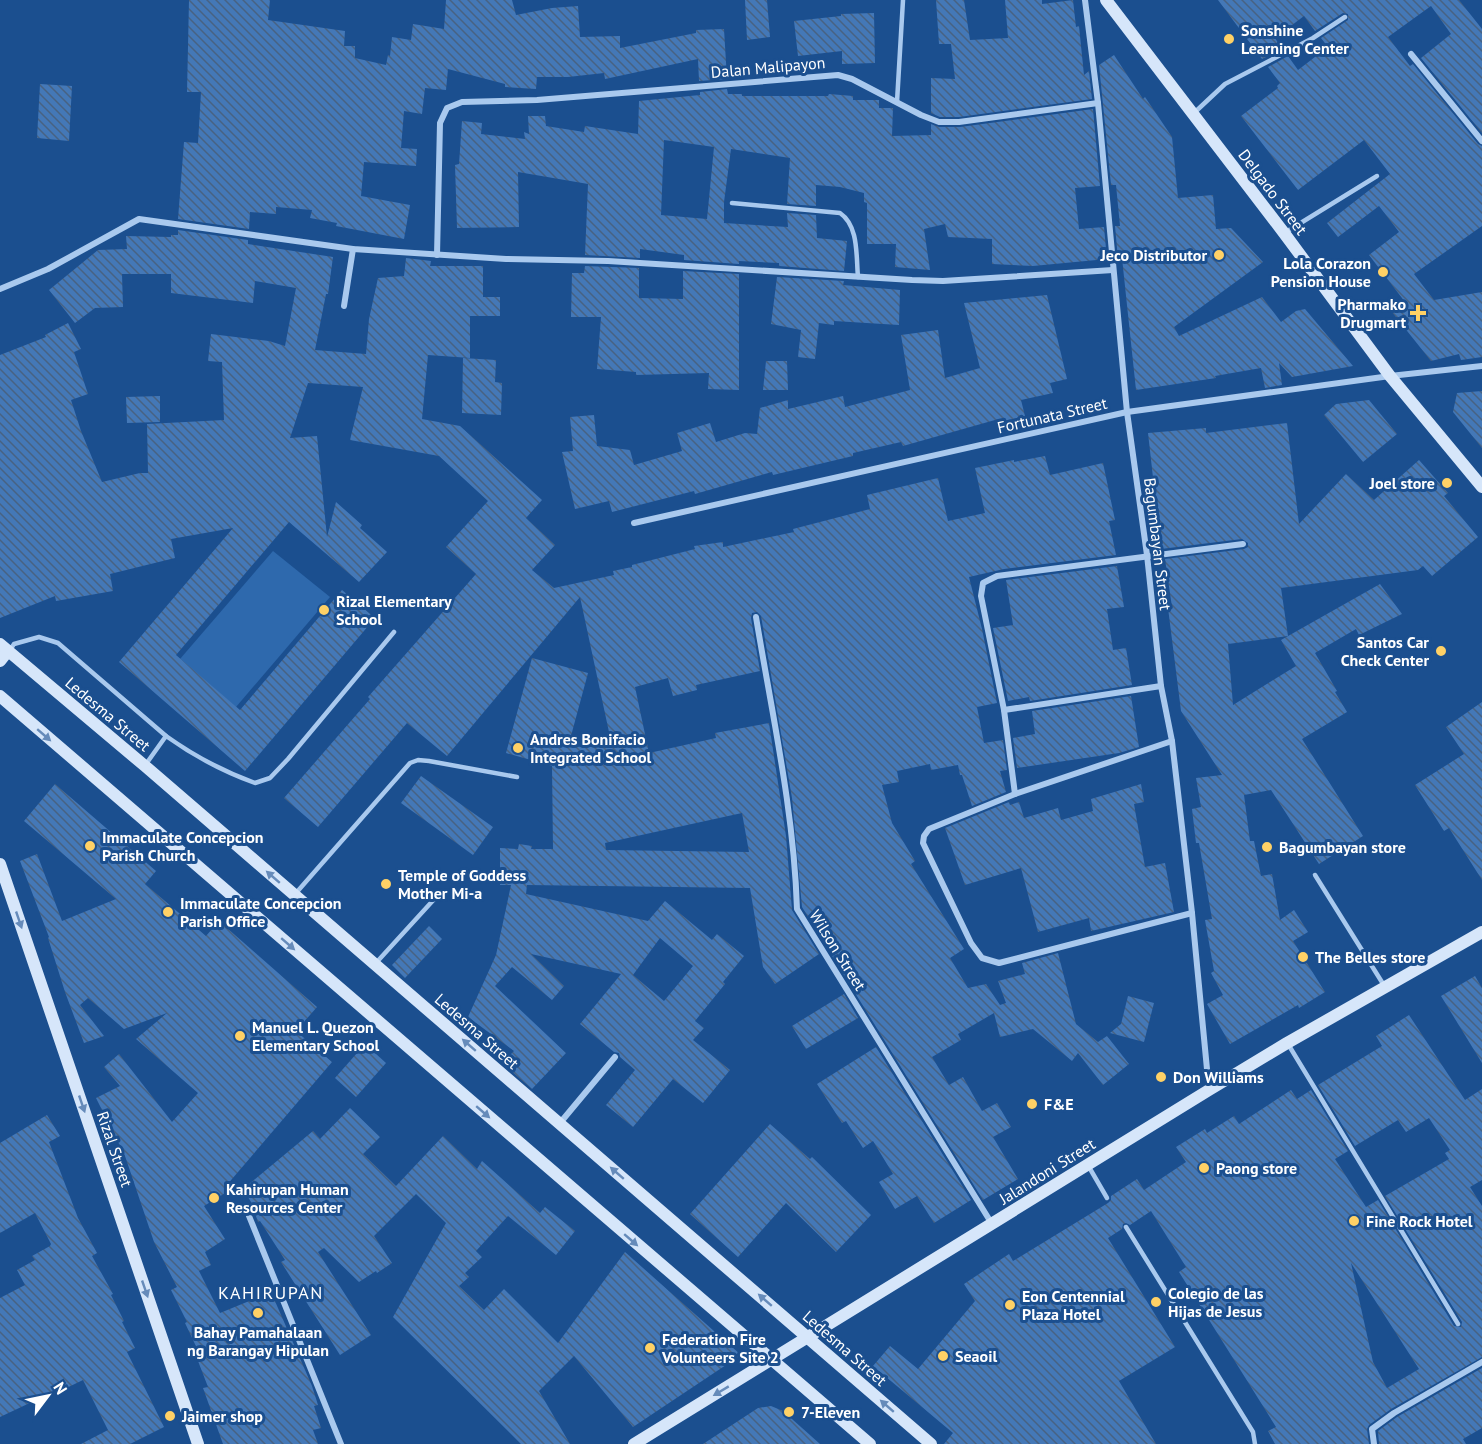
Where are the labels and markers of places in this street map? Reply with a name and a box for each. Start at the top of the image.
place label: Sonshine Learning Center [1241,20,1349,58]
marker: Sonshine Learning Center [1222,32,1236,46]
place label: Jeco Distributor [1100,245,1207,265]
marker: Jeco Distributor [1212,248,1226,262]
place label: Lola Corazon Pension House [1271,253,1371,291]
marker: Lola Corazon Pension House [1376,265,1390,279]
place label: Pharmako Drugmart [1338,294,1406,332]
marker: Pharmako Drugmart [1411,306,1425,320]
place label: Joel store [1369,473,1435,493]
marker: Joel store [1440,476,1454,490]
place label: Rizal Elementary School [336,591,452,629]
marker: Rizal Elementary School [317,603,331,617]
place label: Santos Car Check Center [1341,632,1429,670]
marker: Santos Car Check Center [1434,644,1448,658]
place label: Andres Bonifacio Integrated School [530,729,652,767]
marker: Andres Bonifacio Integrated School [511,741,525,755]
place label: Immaculate Concepcion Parish Church [102,827,264,865]
place label: Bagumbayan store [1279,837,1406,857]
marker: Immaculate Concepcion Parish Church [83,839,97,853]
marker: Bagumbayan store [1260,840,1274,854]
place label: Temple of Goddess Mother Mi-a [398,865,526,903]
marker: Temple of Goddess Mother Mi-a [379,877,393,891]
place label: Immaculate Concepcion Parish Office [180,893,342,931]
marker: Immaculate Concepcion Parish Office [161,905,175,919]
place label: The Belles store [1315,947,1426,967]
marker: The Belles store [1296,950,1310,964]
place label: Manuel L. Quezon Elementary School [252,1017,379,1055]
marker: Manuel L. Quezon Elementary School [233,1029,247,1043]
place label: Don Williams [1173,1067,1264,1087]
marker: Don Williams [1154,1070,1168,1084]
place label: F&E [1044,1094,1074,1114]
marker: F&E [1025,1097,1039,1111]
place label: Paong store [1216,1158,1297,1178]
marker: Paong store [1197,1161,1211,1175]
place label: Kahirupan Human Resources Center [226,1179,349,1217]
marker: Kahirupan Human Resources Center [207,1191,221,1205]
place label: Fine Rock Hotel [1366,1211,1473,1231]
marker: Fine Rock Hotel [1347,1214,1361,1228]
place label: Colegio de las Hijas de Jesus [1168,1283,1264,1321]
place label: Eon Centennial Plaza Hotel [1022,1286,1125,1324]
marker: Colegio de las Hijas de Jesus [1149,1295,1163,1309]
marker: Eon Centennial Plaza Hotel [1003,1298,1017,1312]
marker: Bahay Pamahalaan ng Barangay Hipulan [251,1306,265,1320]
place label: Bahay Pamahalaan ng Barangay Hipulan [187,1322,329,1360]
place label: Federation Fire Volunteers Site 2 [661,1329,779,1367]
marker: Federation Fire Volunteers Site 2 [643,1341,657,1355]
place label: Seaoil [955,1346,997,1366]
marker: Seaoil [936,1349,950,1363]
place label: 7-Eleven [801,1402,860,1422]
marker: 7-Eleven [782,1405,796,1419]
place label: Jaimer shop [181,1406,263,1426]
marker: Jaimer shop [163,1409,177,1423]

